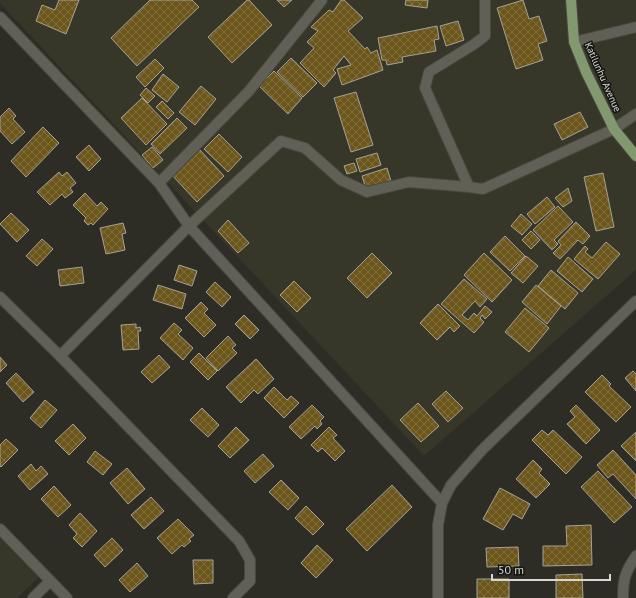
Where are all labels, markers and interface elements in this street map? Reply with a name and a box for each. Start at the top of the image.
street label: Katilunhu Avenue [582,40,624,114]
scale bar [492,556,610,582]
text: 50 m [498,562,524,577]

